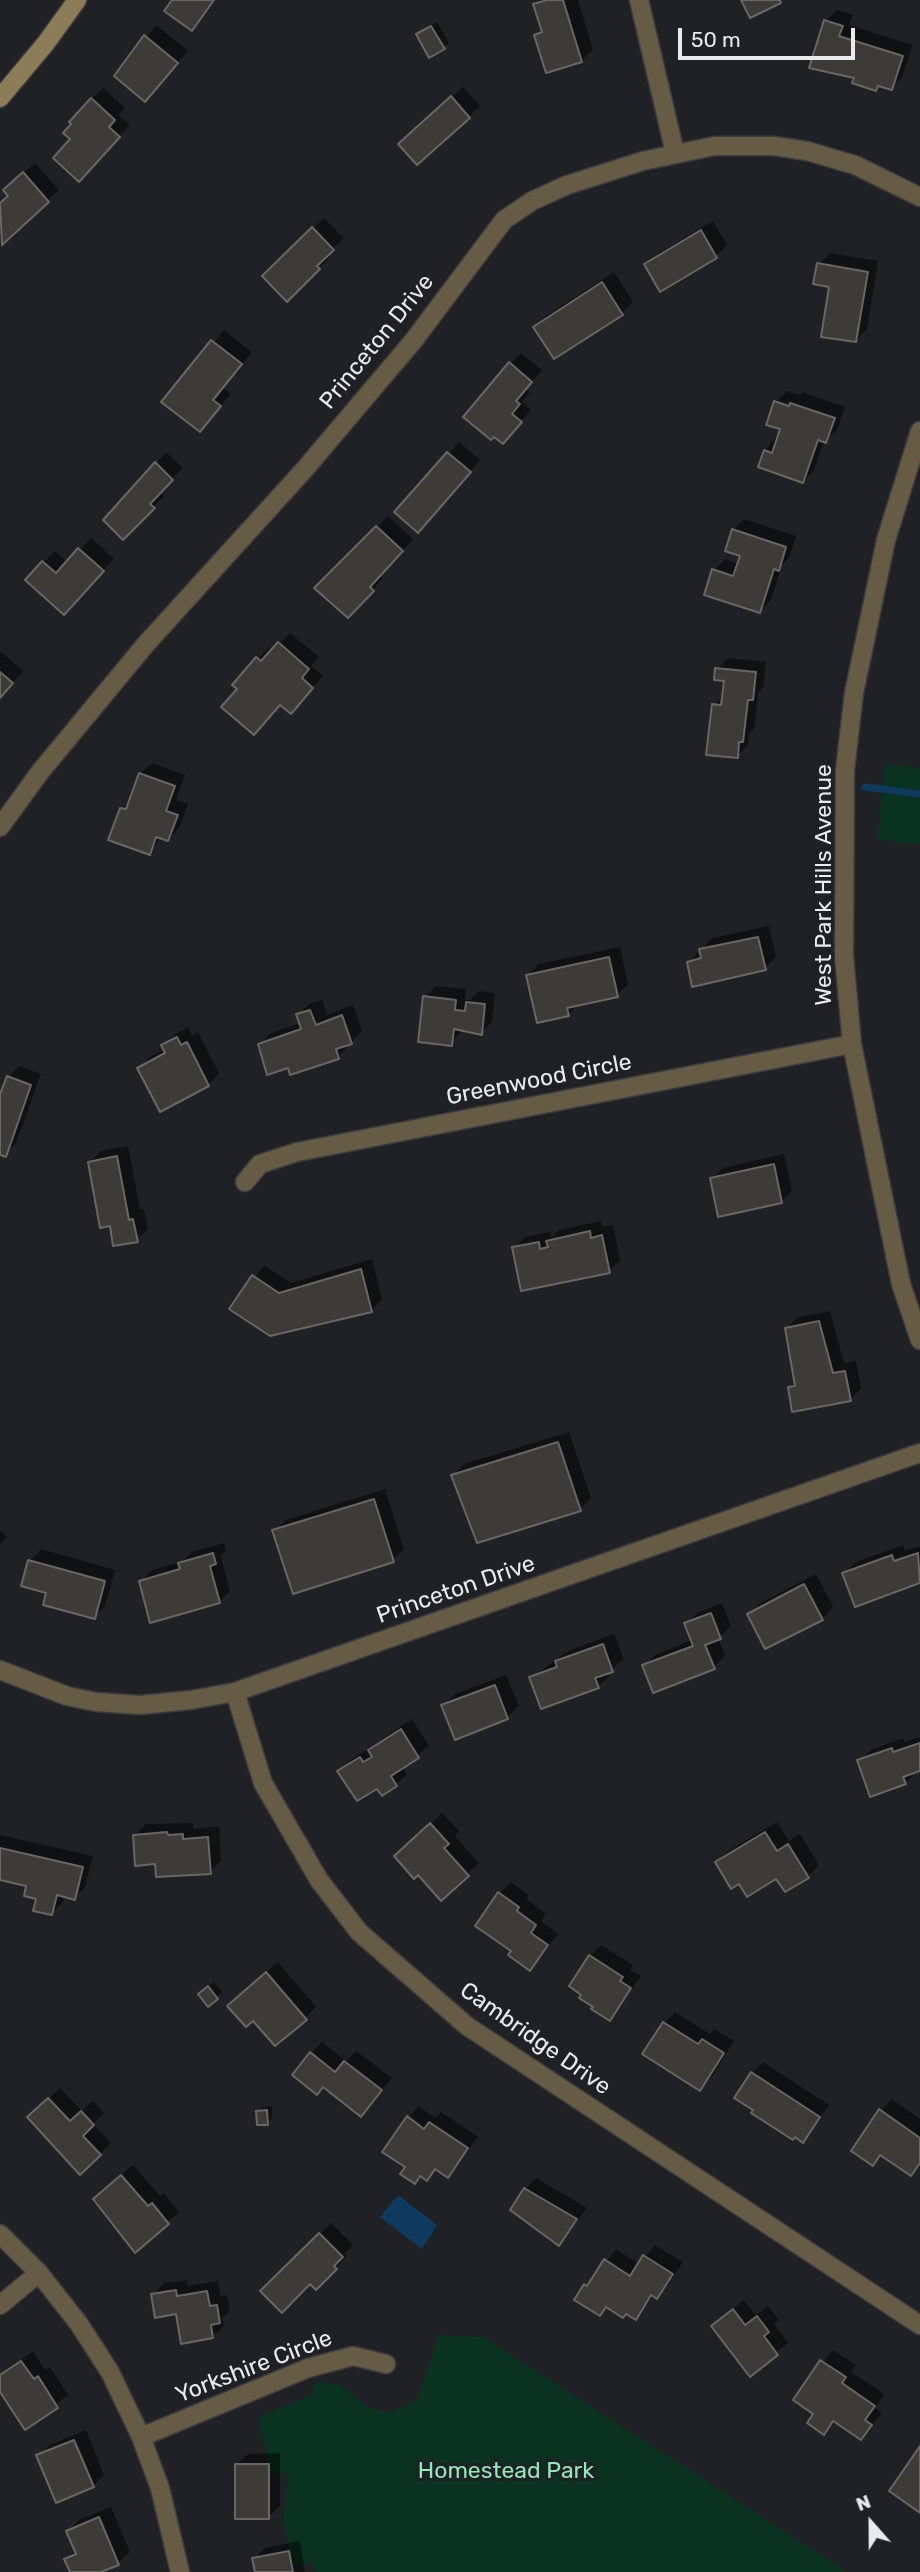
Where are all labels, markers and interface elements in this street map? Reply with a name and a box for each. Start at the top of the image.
scale bar [682,14,859,58]
text: 50 m [691,27,741,52]
street label: Princeton Drive [314,269,440,415]
street label: West Park Hills Avenue [810,764,838,1006]
street label: Greenwood Circle [444,1049,634,1111]
street label: Princeton Drive [373,1550,539,1630]
street label: Cambridge Drive [454,1977,616,2101]
street label: Yorkshire Circle [172,2324,336,2410]
park label: Homestead Park [418,2457,594,2485]
north arrow [836,2488,906,2558]
text: N [853,2490,874,2516]

